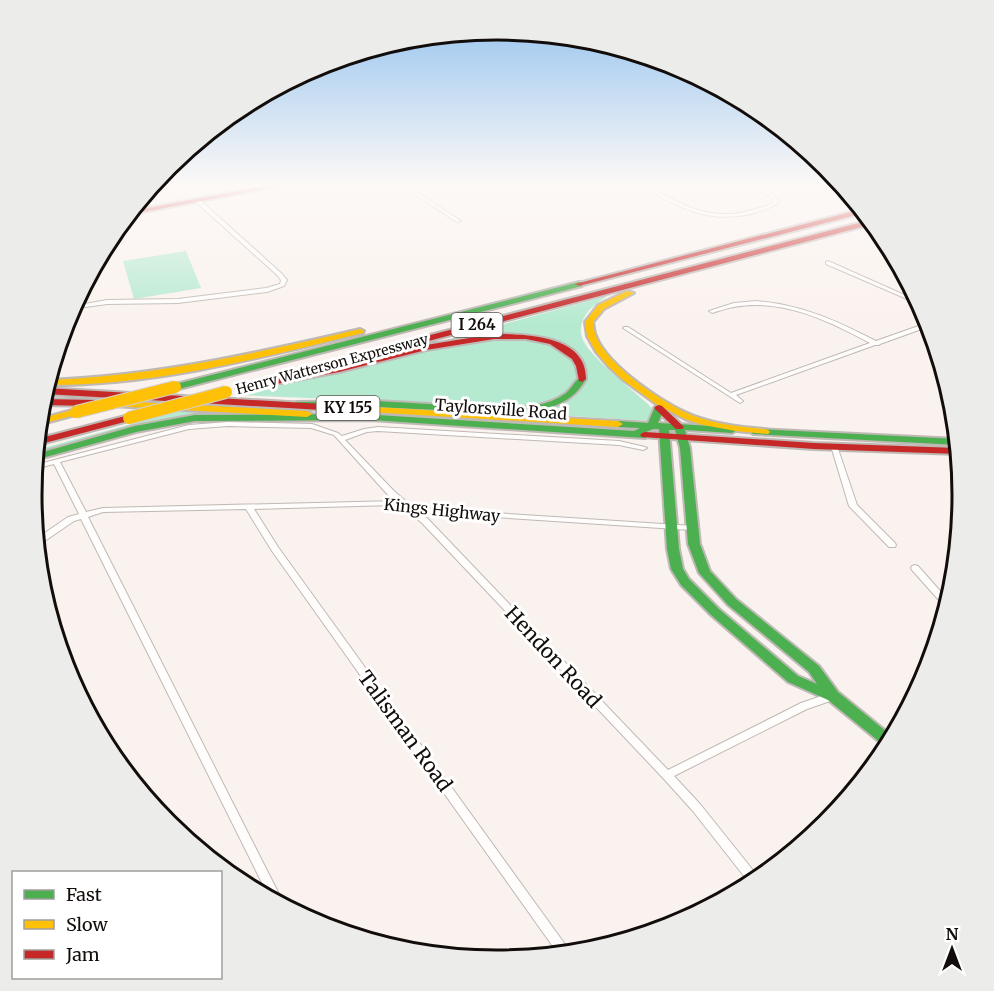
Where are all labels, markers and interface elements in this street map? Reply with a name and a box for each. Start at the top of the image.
road number: I 264 [452,313,502,337]
street label: Henry Watterson Expressway [234,329,431,398]
street label: Taylorsville Road [434,394,568,424]
road number: KY 155 [316,396,380,420]
street label: Kings Highway [383,494,502,526]
street label: Hendon Road [500,601,607,713]
street label: Talisman Road [353,665,458,796]
legend [12,871,222,979]
text: Fast [66,883,102,906]
text: Slow [66,913,109,936]
north arrow [922,919,982,979]
text: N [946,924,959,944]
text: Jam [65,943,100,966]

